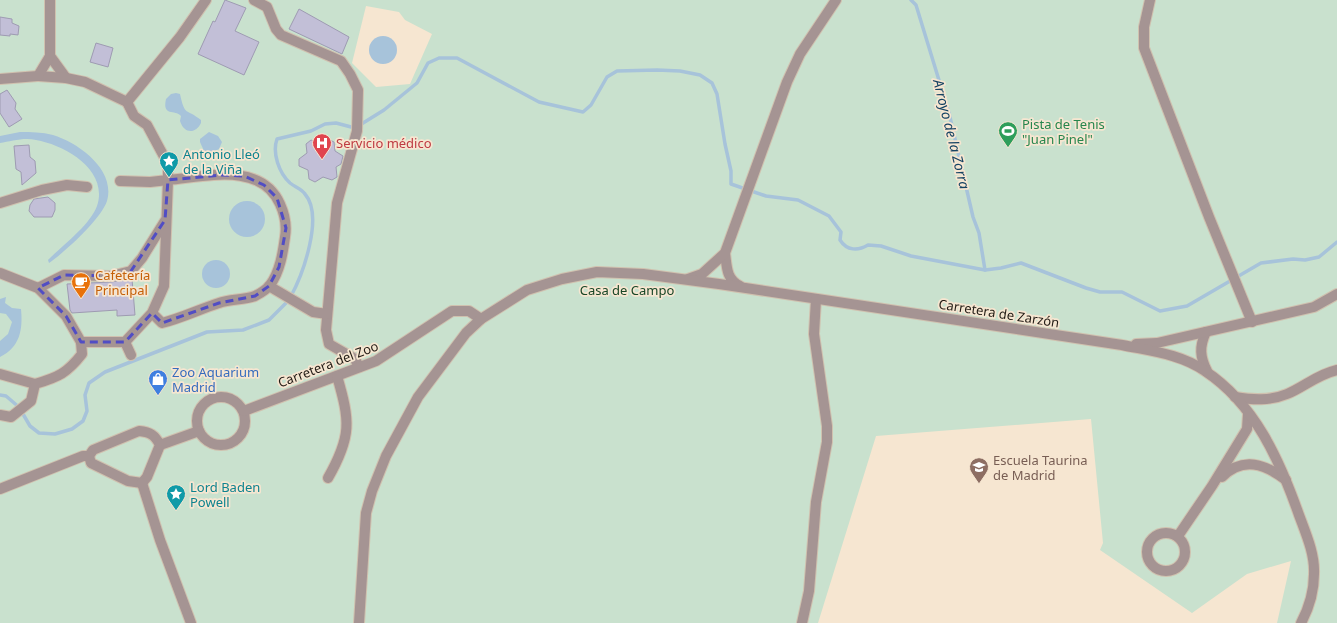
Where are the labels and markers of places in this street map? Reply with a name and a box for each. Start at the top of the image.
place label: Pista de Tenis "Juan Pinel" [1022,115,1105,148]
sports icon: Pista de Tenis "Juan Pinel" [997,120,1019,148]
hospital icon: Servicio médico [311,132,333,160]
place label: Servicio médico [336,134,432,152]
place label: Antonio Lleó de la Viña [183,145,260,178]
place icon: Antonio Lleó de la Viña [158,150,180,178]
place label: Cafetería Principal [95,266,150,299]
cafe icon: Cafetería Principal [70,271,92,299]
place label: Zoo Aquarium Madrid [172,363,259,396]
shop icon: Zoo Aquarium Madrid [147,368,169,396]
place label: Escuela Taurina de Madrid [993,451,1088,484]
school or university icon: Escuela Taurina de Madrid [968,456,990,484]
place label: Lord Baden Powell [190,478,260,511]
place icon: Lord Baden Powell [165,483,187,511]

